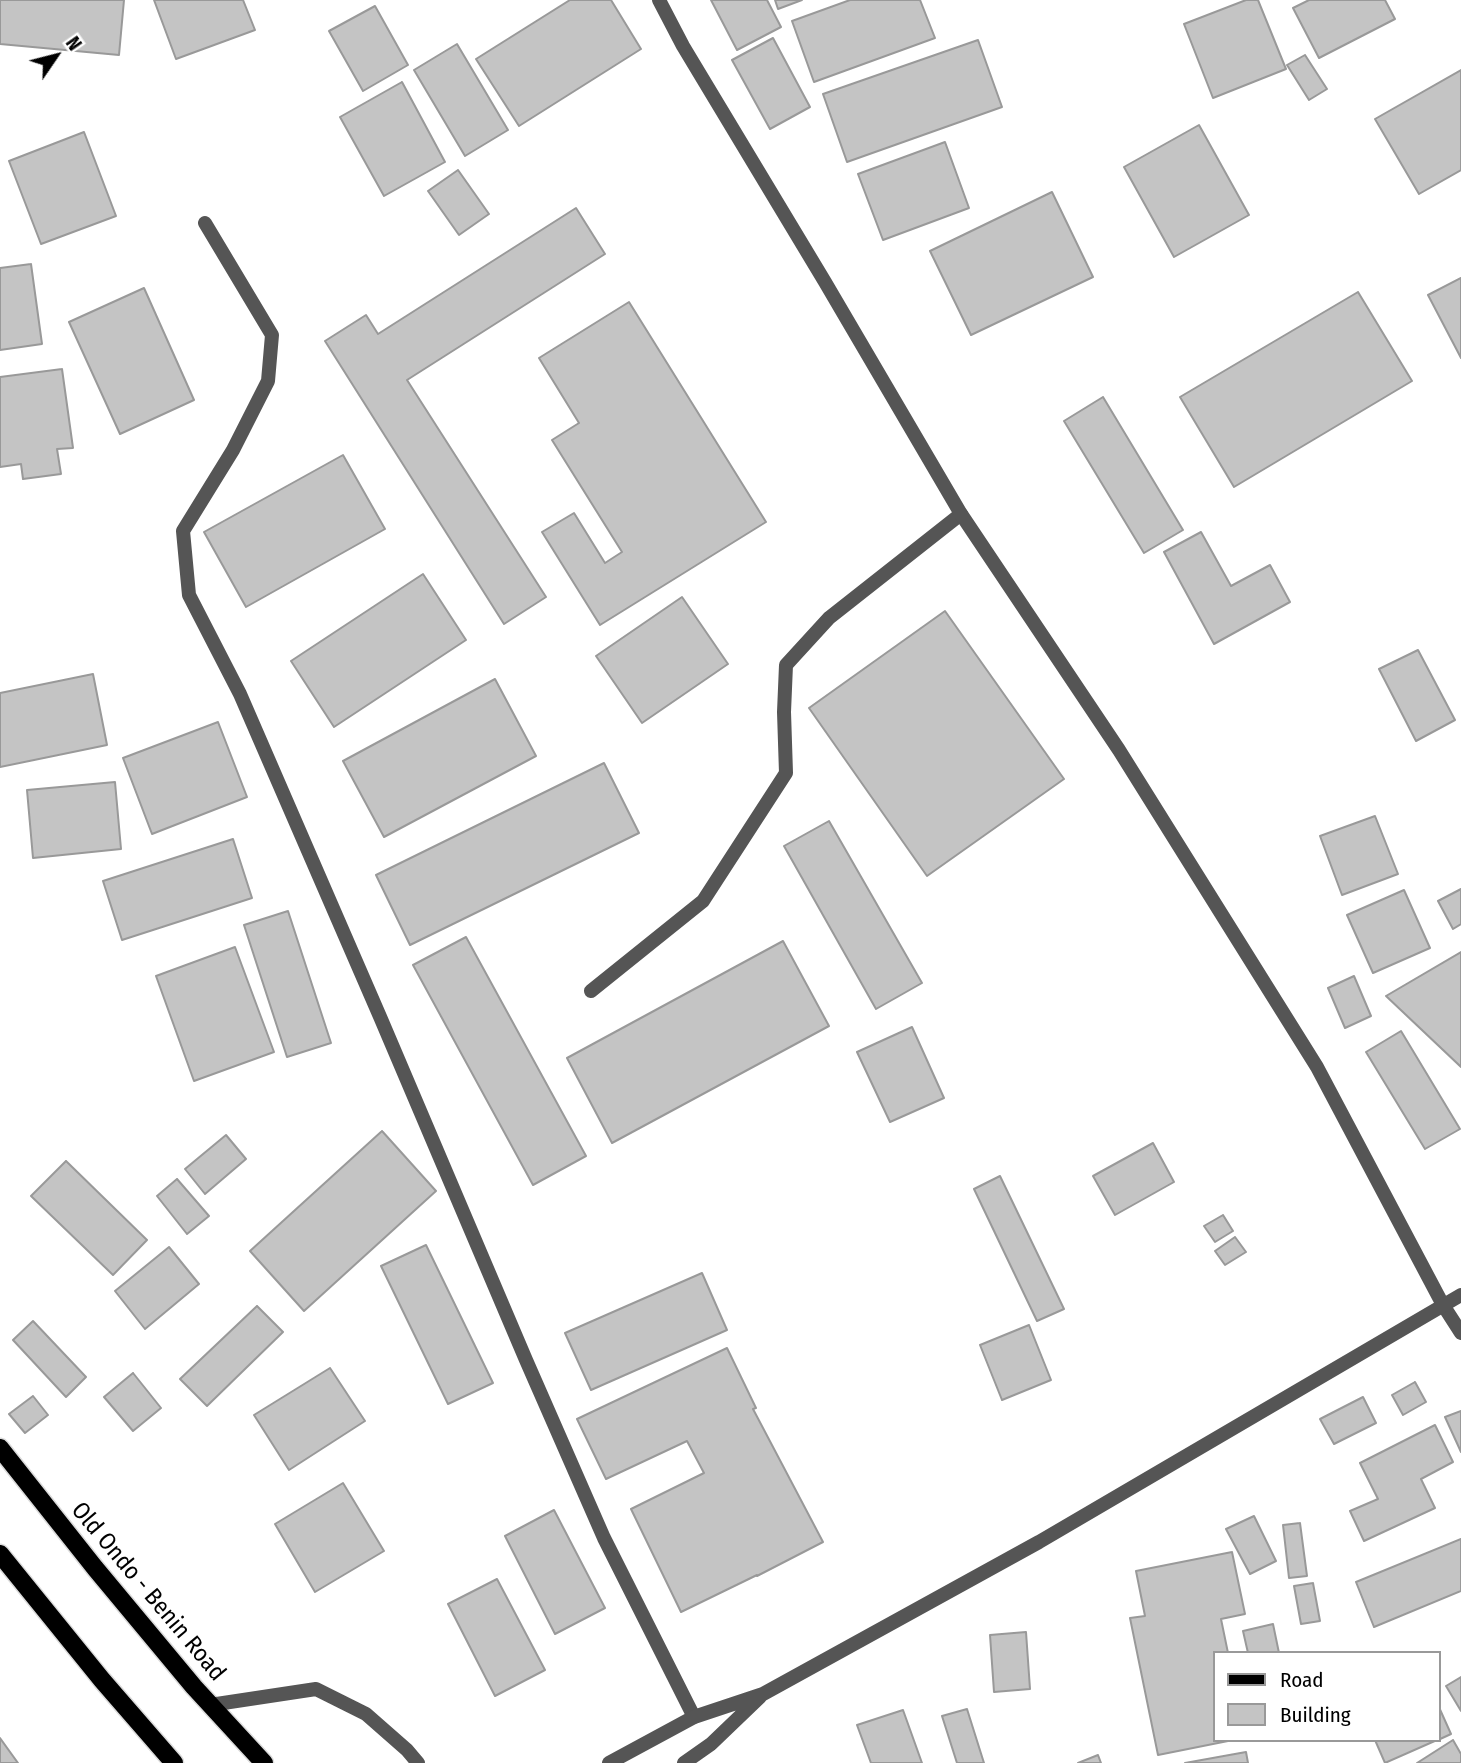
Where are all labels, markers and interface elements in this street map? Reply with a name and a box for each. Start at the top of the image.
north arrow [21,21,91,91]
text: N [61,32,86,55]
street label: Old Ondo - Benin Road [65,1497,231,1687]
legend [1212,1651,1440,1742]
text: Road [1280,1667,1324,1693]
text: Building [1280,1702,1351,1728]

